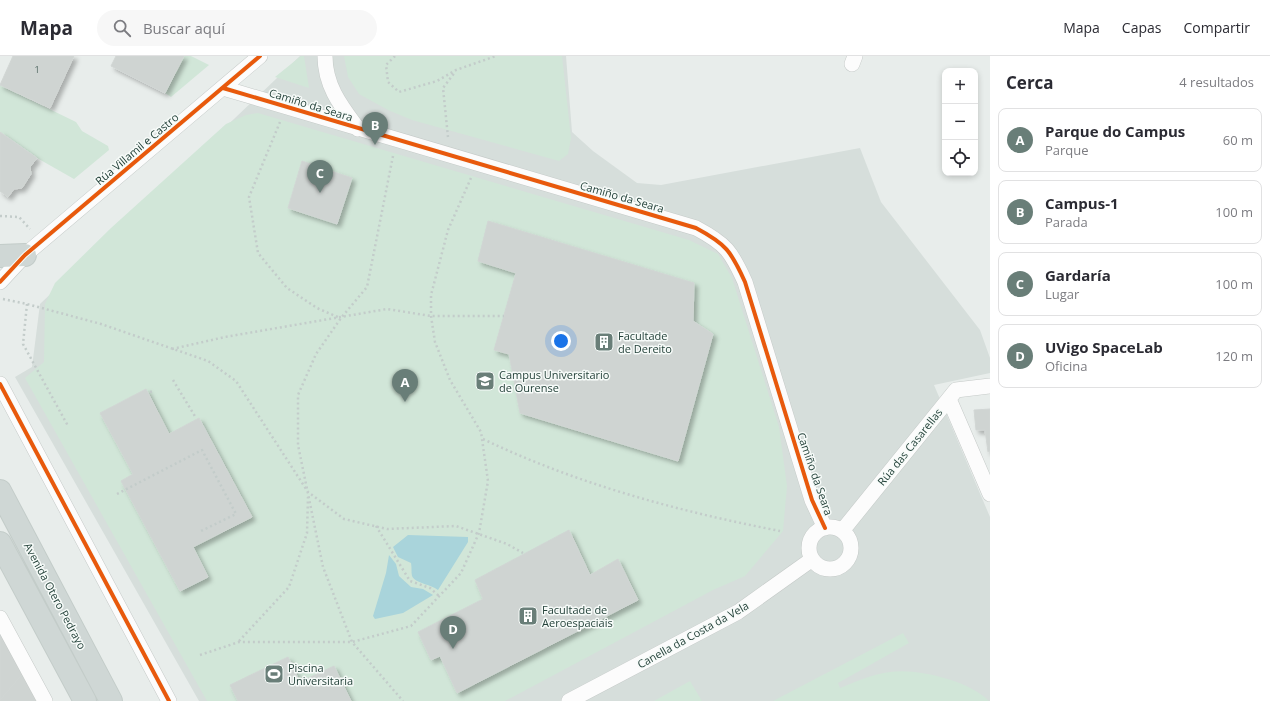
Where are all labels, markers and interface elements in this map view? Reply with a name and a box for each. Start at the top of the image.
search box [97,10,377,46]
text: Mapa [20,15,73,41]
icon: search [111,17,133,39]
text: Buscar aquí [143,18,225,38]
text: Mapa [1063,18,1100,37]
text: Capas [1122,18,1161,37]
text: Compartir [1183,18,1250,37]
house number: 1 [34,63,40,76]
map controls [942,68,978,176]
button: + [942,68,978,104]
text: Cerca [1006,71,1054,94]
text: 4 resultados [1179,73,1254,91]
street label: Camiño da Seara [267,85,355,124]
button: − [942,104,978,140]
street label: Rúa Villamil e Castro [92,109,182,188]
pin: B [362,112,388,145]
text: Parque do Campus [1045,121,1185,141]
text: A [1016,131,1024,149]
text: 60 m [1223,131,1253,149]
button: locate [942,140,978,176]
text: Parque [1045,141,1089,159]
pin: C [307,160,333,193]
street label: Camiño da Seara [578,177,666,216]
text: Campus-1 [1045,193,1119,213]
text: B [1016,203,1024,221]
text: 100 m [1215,203,1253,221]
text: Parada [1045,213,1088,231]
text: Gardaría [1045,265,1111,285]
text: C [1016,275,1024,293]
text: 100 m [1215,275,1253,293]
text: Lugar [1045,285,1079,303]
place label: Facultade de Dereito [618,328,672,356]
your location [551,331,571,351]
building icon: Facultade de Dereito [593,331,615,353]
text: UVigo SpaceLab [1045,337,1163,357]
text: D [1015,347,1025,365]
text: 120 m [1215,347,1253,365]
text: Oficina [1045,357,1087,375]
place label: Campus Universitario de Ourense [499,367,610,395]
pin: A [392,369,418,402]
school or university icon: Campus Universitario de Ourense [474,370,496,392]
street label: Rúa das Casarellas [874,405,945,488]
street label: Camiño da Seara [794,430,837,517]
street label: Avenida Otero Pedrayo [21,540,90,652]
street label: Canella da Costa da Vela [634,598,751,671]
place label: Facultade de Aeroespaciais [542,602,613,630]
building icon: Facultade de Aeroespaciais [517,605,539,627]
pin: D [440,616,466,649]
place label: Piscina Universitaria [288,660,353,688]
sports icon: Piscina Universitaria [263,663,285,685]

